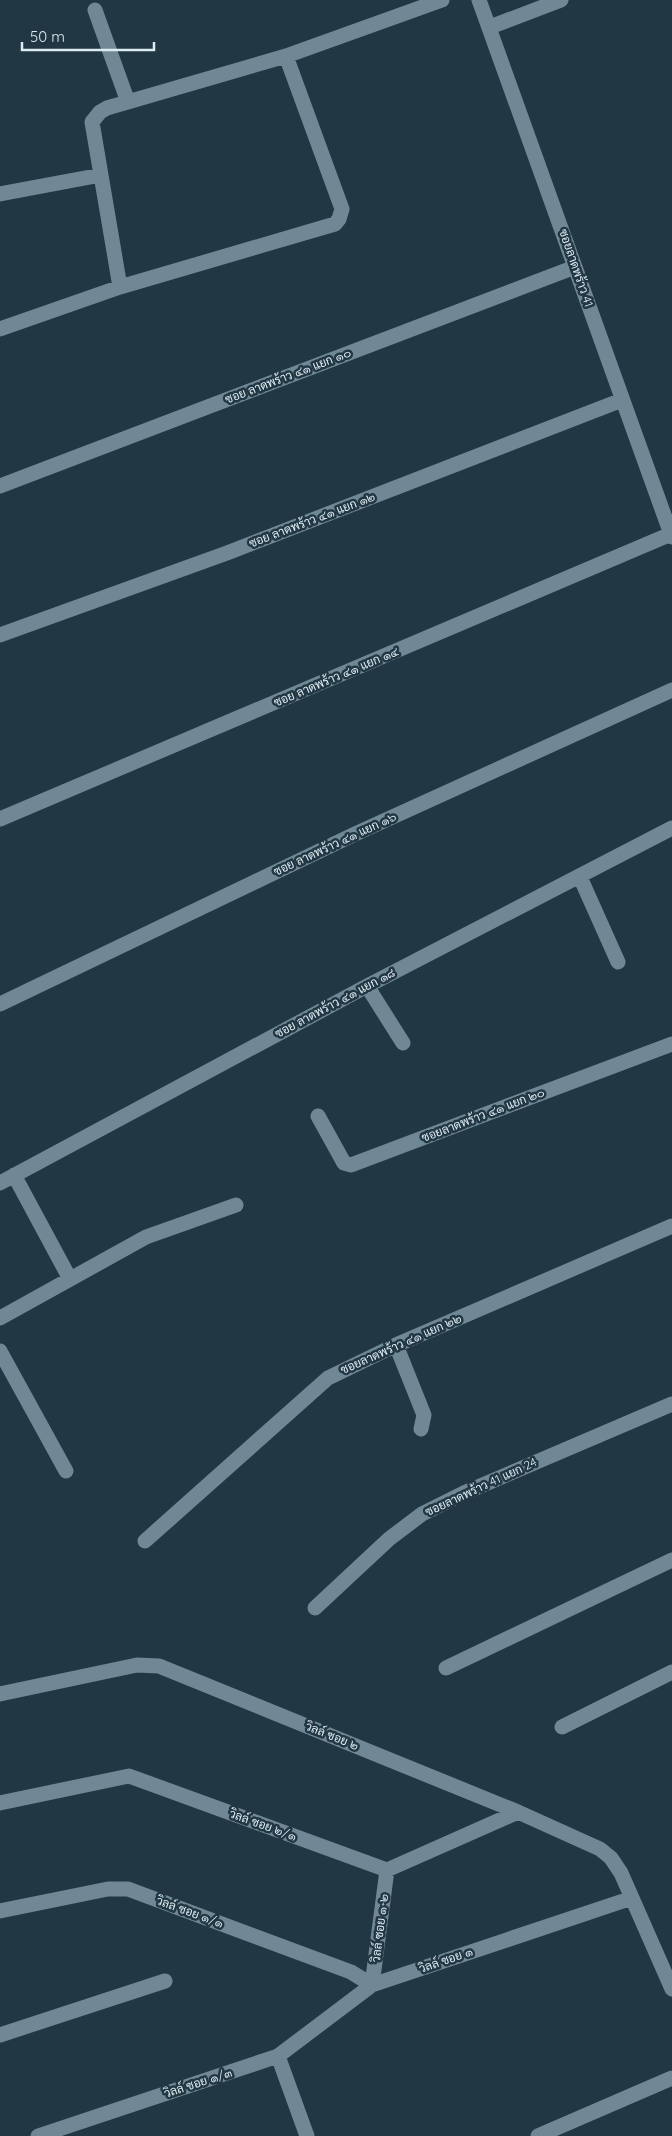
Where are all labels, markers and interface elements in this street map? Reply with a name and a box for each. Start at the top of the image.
scale bar [22,20,155,52]
text: 50 m [30,27,65,46]
street label: ซอยลาดพร้าว 41 [556,227,597,309]
street label: ซอย ลาดพร้าว ๔๑ แยก ๑๐ [223,345,353,406]
street label: ซอย ลาดพร้าว ๔๑ แยก ๑๒ [247,489,377,551]
street label: ซอย ลาดพร้าว ๔๑ แยก ๑๔ [271,643,401,710]
street label: ซอย ลาดพร้าว ๔๑ แยก ๑๖ [271,808,399,879]
street label: ซอย ลาดพร้าว ๔๑ แยก ๑๘ [272,965,397,1041]
street label: ซอยลาดพร้าว ๔๑ แยก ๒๐ [419,1084,547,1145]
street label: ซอยลาดพร้าว ๔๑ แยก ๒๒ [338,1310,464,1377]
street label: ซอยลาดพร้าว 41 แยก 24 [423,1454,539,1519]
street label: วิลล์ ซอย ๒ [302,1718,361,1753]
street label: วิลล์ ซอย ๒/๑ [227,1805,299,1844]
street label: วิลล์ ซอย ๑/๑ [154,1892,226,1931]
street label: วิลล์ ซอย ๑-๒ [368,1893,391,1964]
street label: วิลล์ ซอย ๑ [416,1943,475,1976]
street label: วิลล์ ซอย ๑/๓ [161,2064,234,2101]

